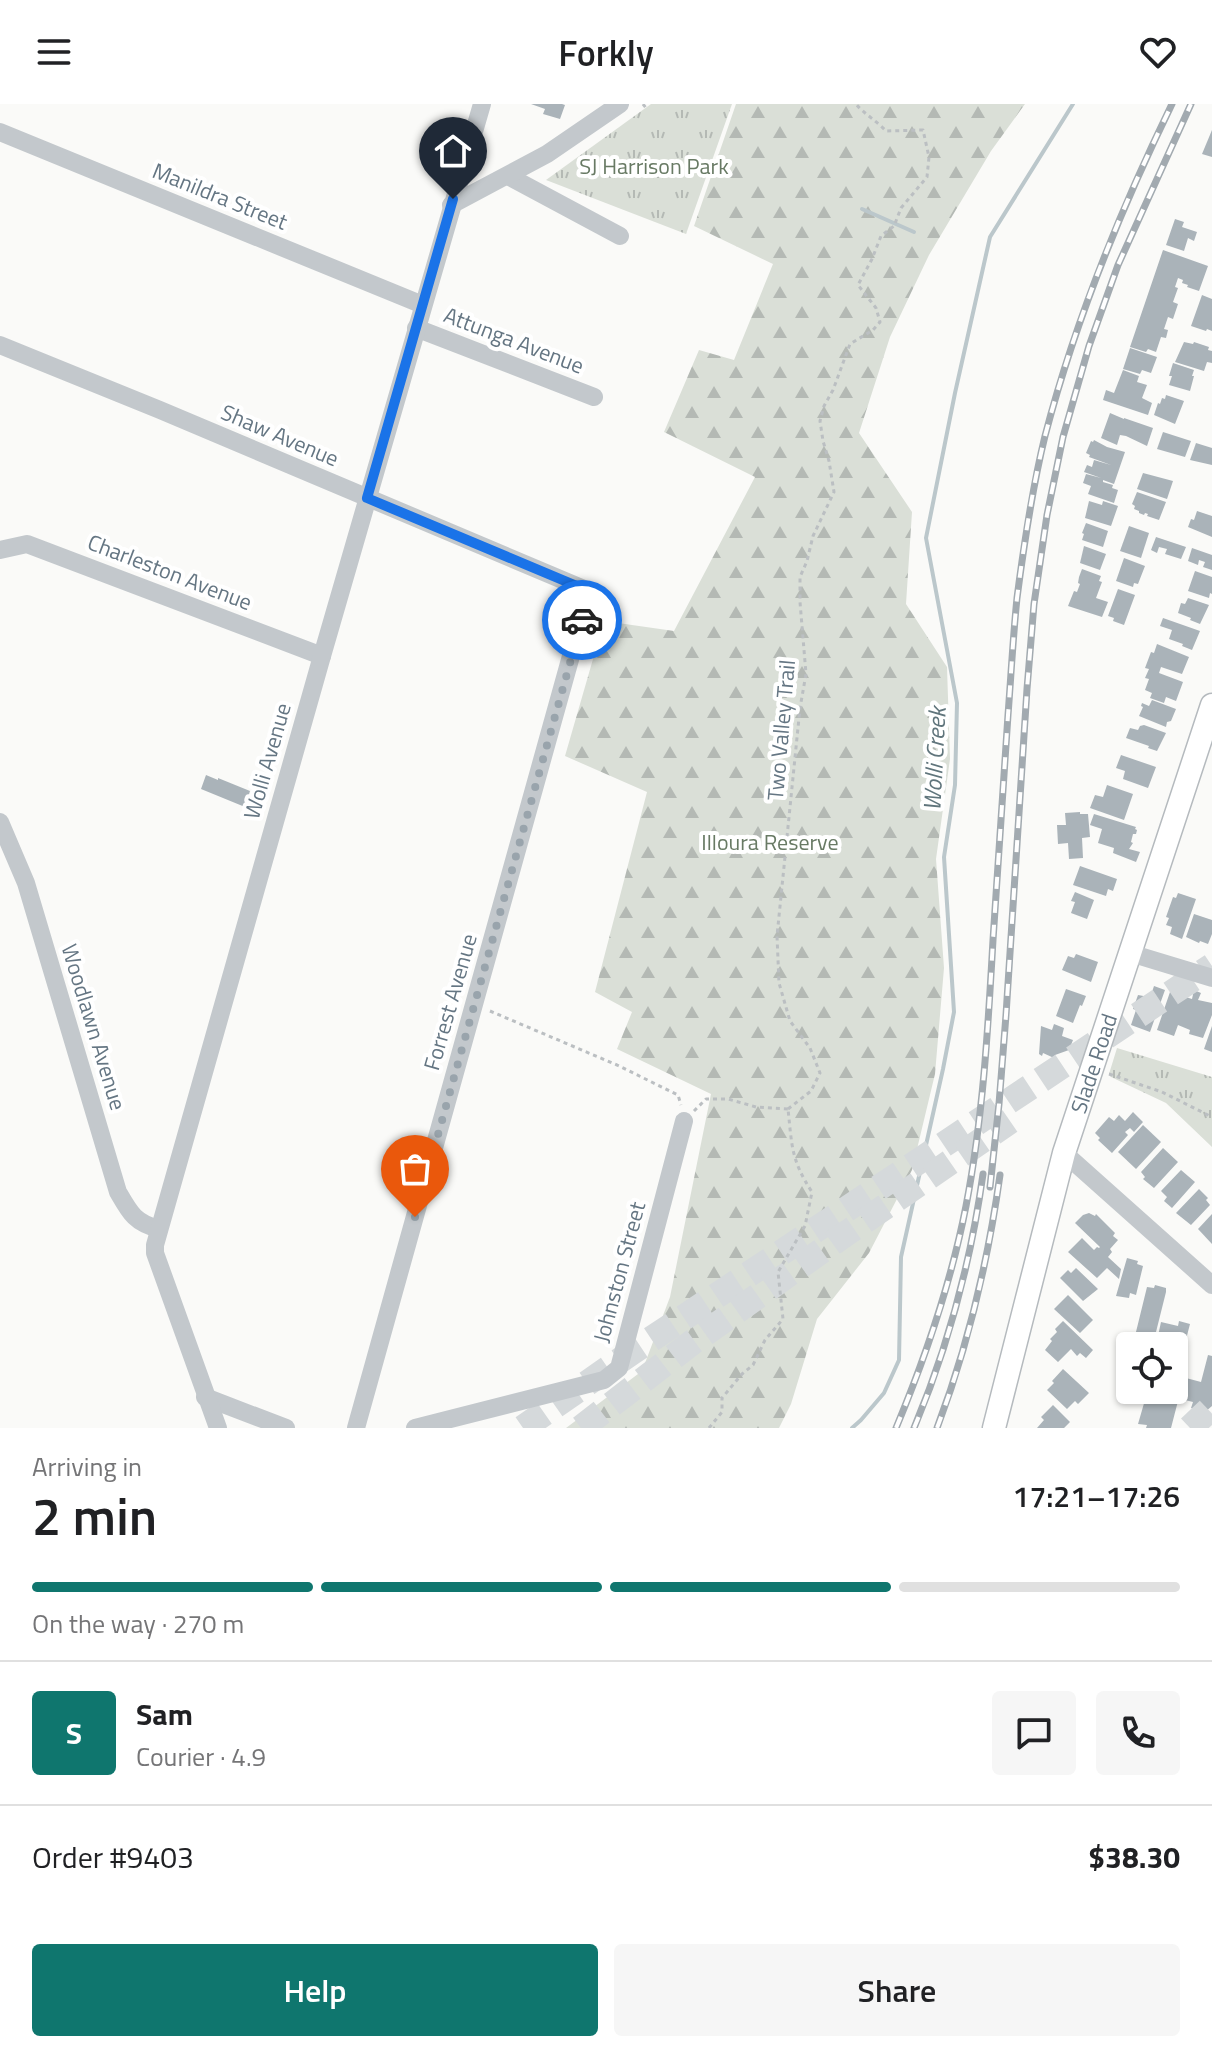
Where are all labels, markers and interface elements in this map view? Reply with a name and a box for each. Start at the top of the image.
text: Forkly [558,25,654,80]
icon: menu [32,30,76,74]
icon: heart [1136,30,1180,74]
pin [419,117,487,199]
icon: home [431,129,475,173]
park label: SJ Harrison Park [579,149,729,183]
street label: Manildra Street [147,153,293,239]
street label: Attunga Avenue [439,298,589,382]
street label: Shaw Avenue [216,395,344,475]
street label: Charleston Avenue [83,525,257,619]
courier [542,580,622,660]
icon: car [560,598,604,642]
street label: Two Valley Trail [758,658,804,802]
street label: Wolli Avenue [234,699,300,823]
water label: Wolli Creek [913,703,955,812]
park label: Illoura Reserve [701,825,839,859]
street label: Forrest Avenue [414,930,486,1074]
street label: Woodlawn Avenue [53,940,135,1114]
street label: Slade Road [1061,1009,1126,1118]
pin [381,1135,449,1217]
icon: bag [393,1147,437,1191]
street label: Johnston Street [584,1198,654,1346]
map controls [1116,1332,1188,1404]
button: locate [1116,1332,1188,1404]
text: Arriving in [32,1447,142,1486]
text: 17:21–17:26 [1013,1473,1180,1519]
text: 2 min [32,1476,157,1555]
text: On the way · 270 m [32,1604,244,1643]
text: Sam [136,1691,193,1737]
button: chat [992,1691,1076,1775]
button: phone [1096,1691,1180,1775]
text: S [66,1710,82,1756]
text: Courier · 4.9 [136,1737,266,1776]
text: Order #9403 [32,1834,194,1880]
text: $38.30 [1088,1834,1180,1880]
button: Help [32,1944,598,2036]
button: Share [614,1944,1180,2036]

